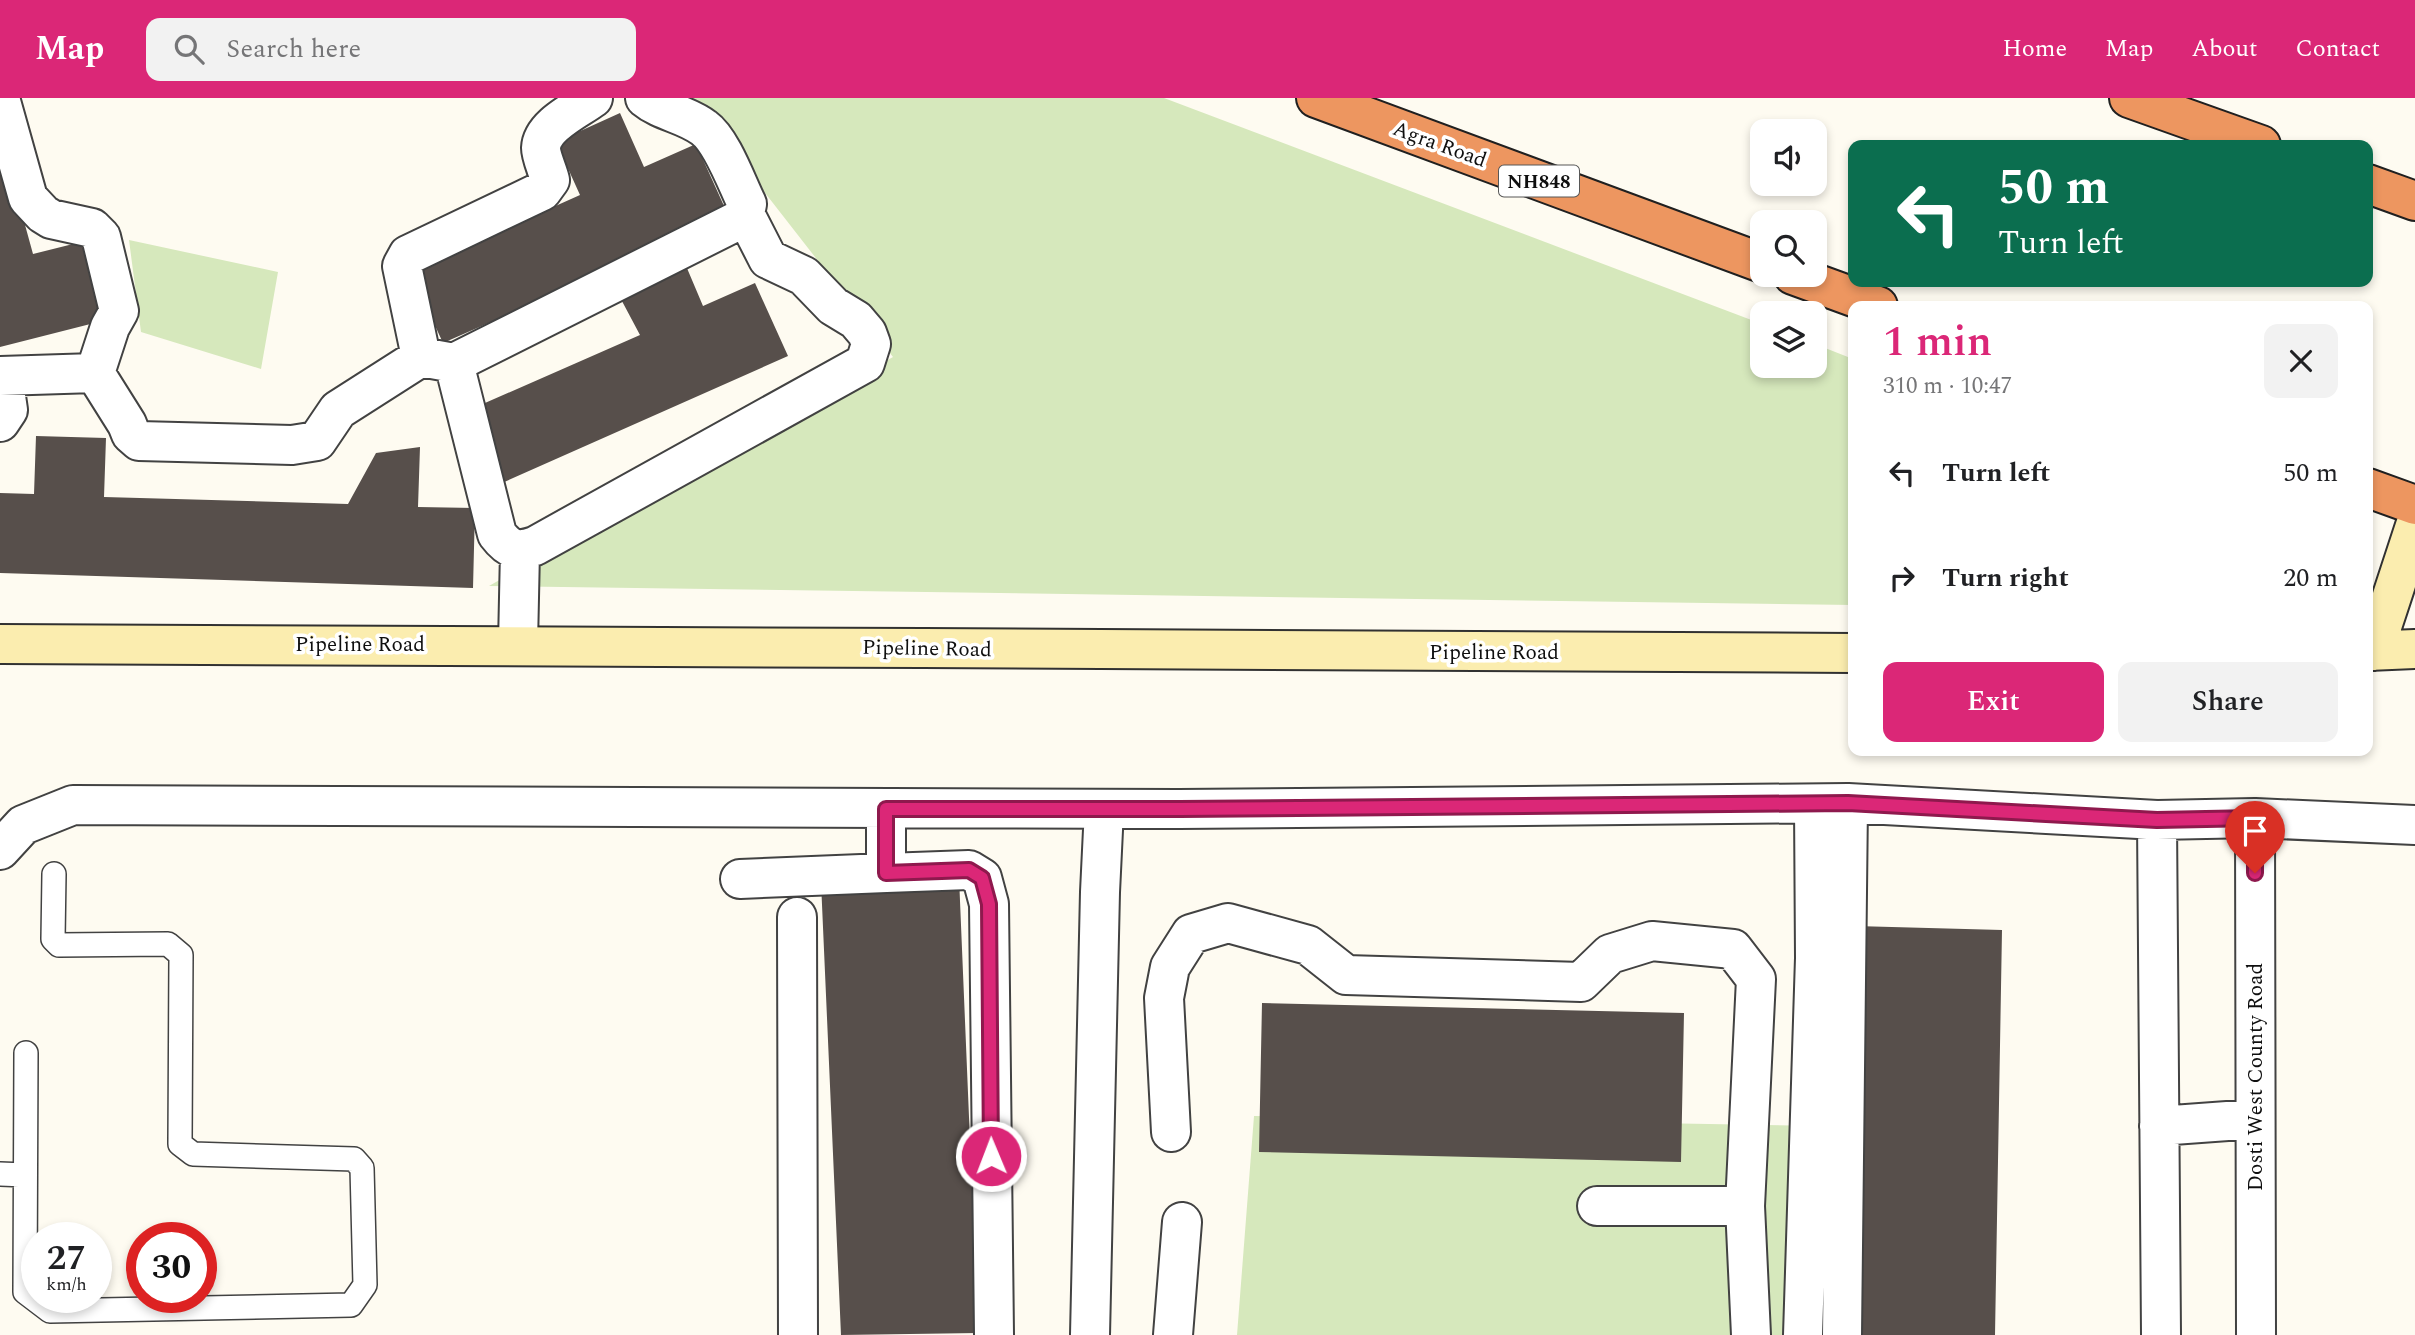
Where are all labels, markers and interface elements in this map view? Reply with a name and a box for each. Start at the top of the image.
search box [146,18,636,81]
text: Map [35,24,104,74]
text: Search here [226,29,361,69]
icon: search [170,30,208,68]
text: Home [2002,31,2067,67]
text: Map [2105,31,2153,67]
text: About [2191,31,2257,67]
text: Contact [2295,31,2380,67]
street label: Agra Road [1388,113,1491,177]
map controls [1750,119,1827,378]
button: sound [1750,119,1827,196]
text: 50 m [1998,151,2109,226]
road number: NH848 [1499,166,1579,197]
icon: left [1883,168,1974,259]
button: search [1750,210,1827,287]
text: Turn left [1998,219,2124,268]
button: layers [1750,301,1827,378]
text: 1 min [1883,311,1992,374]
button: close [2264,324,2338,398]
text: 310 m · 10:47 [1883,369,2012,404]
text: Turn left [1942,453,2050,493]
text: 50 m [2283,453,2338,493]
icon: left [1883,454,1921,492]
text: Turn right [1942,558,2069,598]
text: 20 m [2283,558,2338,598]
icon: right [1883,559,1921,597]
street label: Pipeline Road [295,629,425,661]
street label: Pipeline Road [862,632,992,666]
street label: Pipeline Road [1429,637,1559,669]
button: Exit [1883,662,2104,742]
button: Share [2118,662,2338,742]
pin [2225,801,2285,873]
icon: arrive [2236,812,2274,850]
street label: Dosti West County Road [2240,963,2272,1191]
position arrow [954,1119,1028,1193]
speed limit sign: 30 [126,1222,217,1313]
text: 27 [47,1232,86,1285]
text: km/h [46,1271,87,1298]

